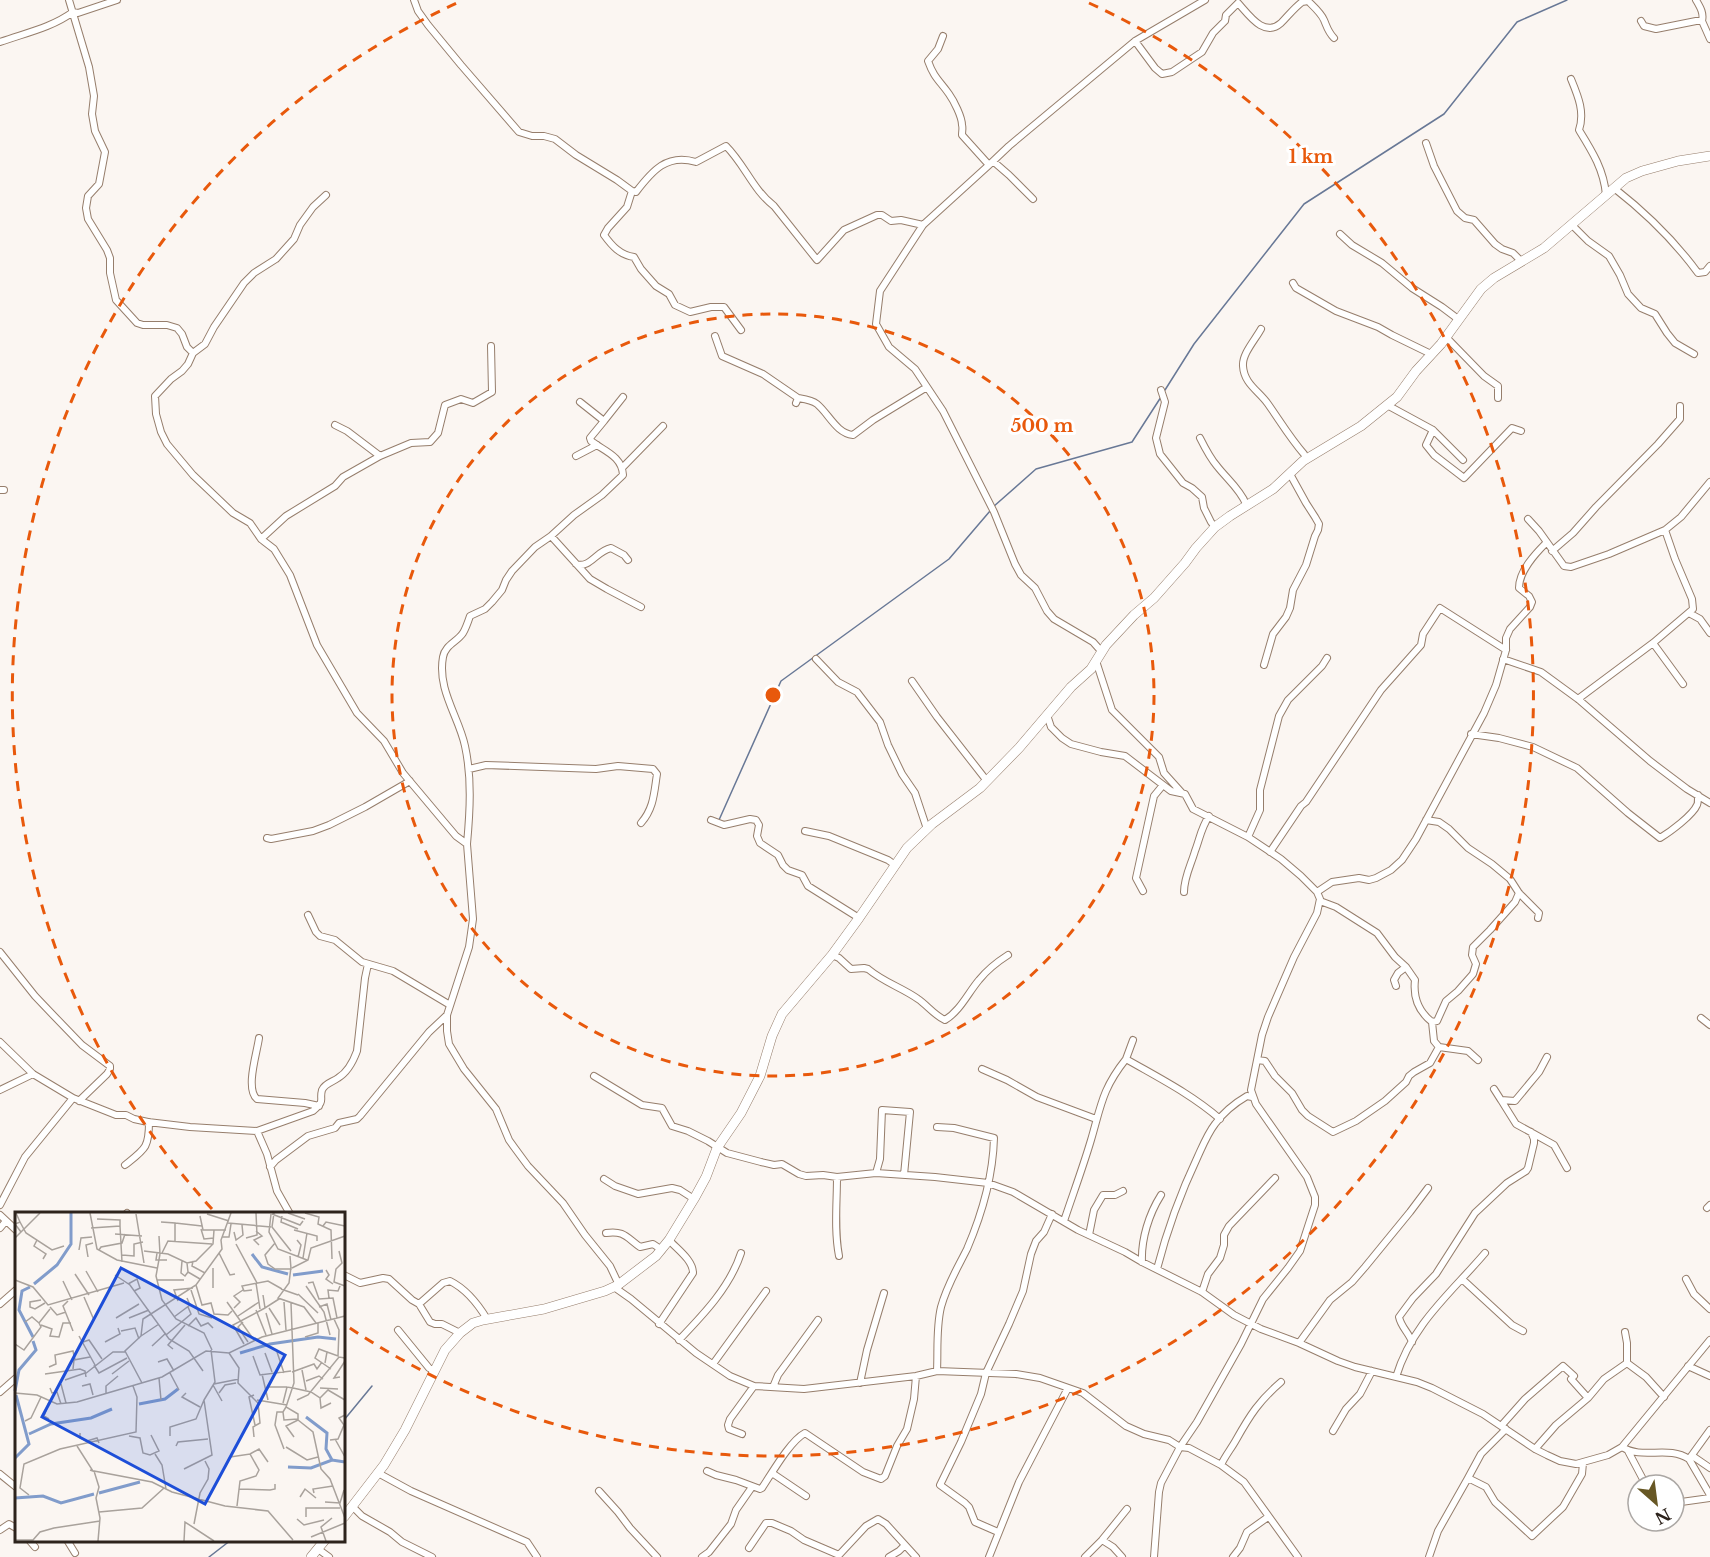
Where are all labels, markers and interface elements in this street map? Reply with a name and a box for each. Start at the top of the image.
text: 1 km [1289,146,1333,168]
text: 500 m [1011,415,1073,437]
centre of rings [763,685,783,705]
inset map [15,1212,345,1542]
north arrow [1626,1473,1686,1533]
text: N [1652,1504,1674,1529]

